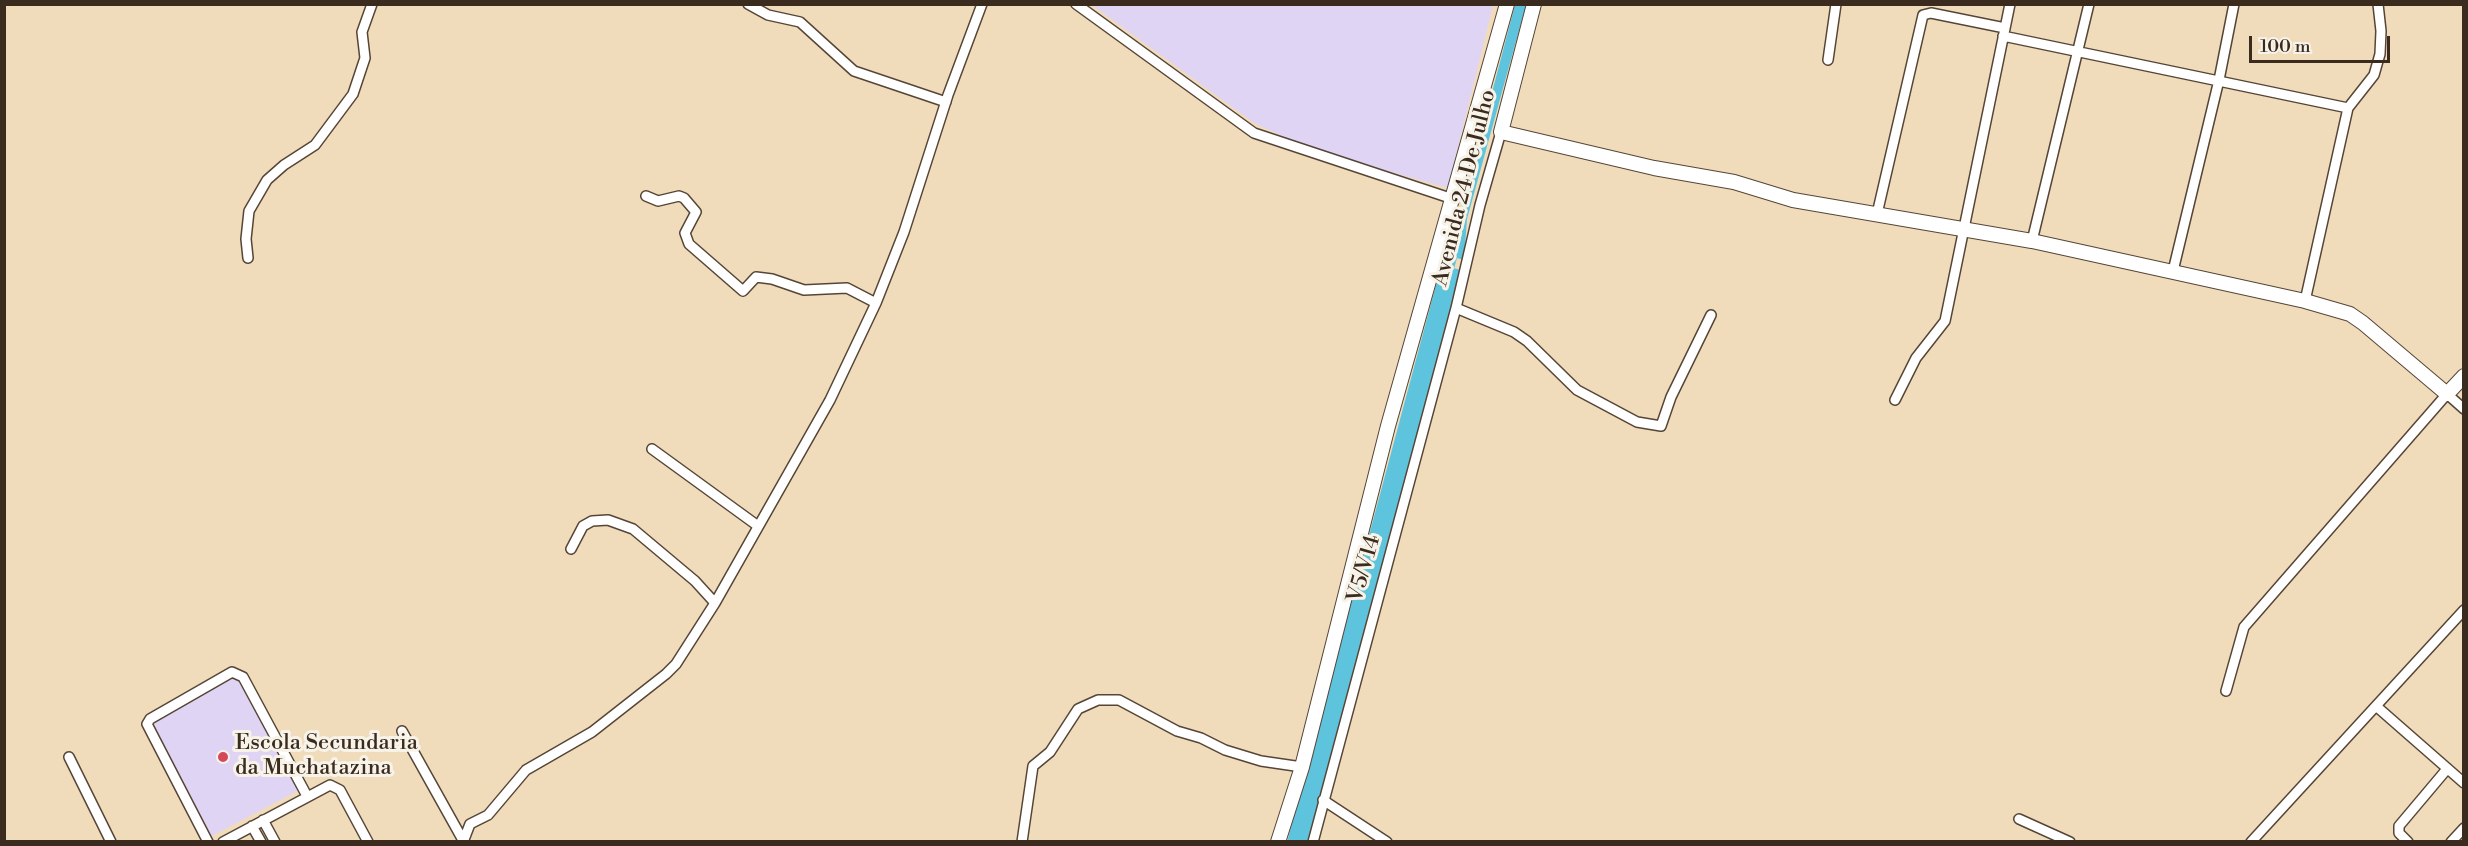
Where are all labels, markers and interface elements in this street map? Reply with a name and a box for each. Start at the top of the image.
scale bar [2252,24,2393,62]
text: 100 m [2260,35,2311,58]
street label: Avenida 24 De Julho [1428,87,1502,289]
street label: V5/V14 [1343,532,1387,606]
place label: Escola Secundaria da Muchatazina [235,731,418,782]
marker: Escola Secundaria da Muchatazina [216,750,230,764]

